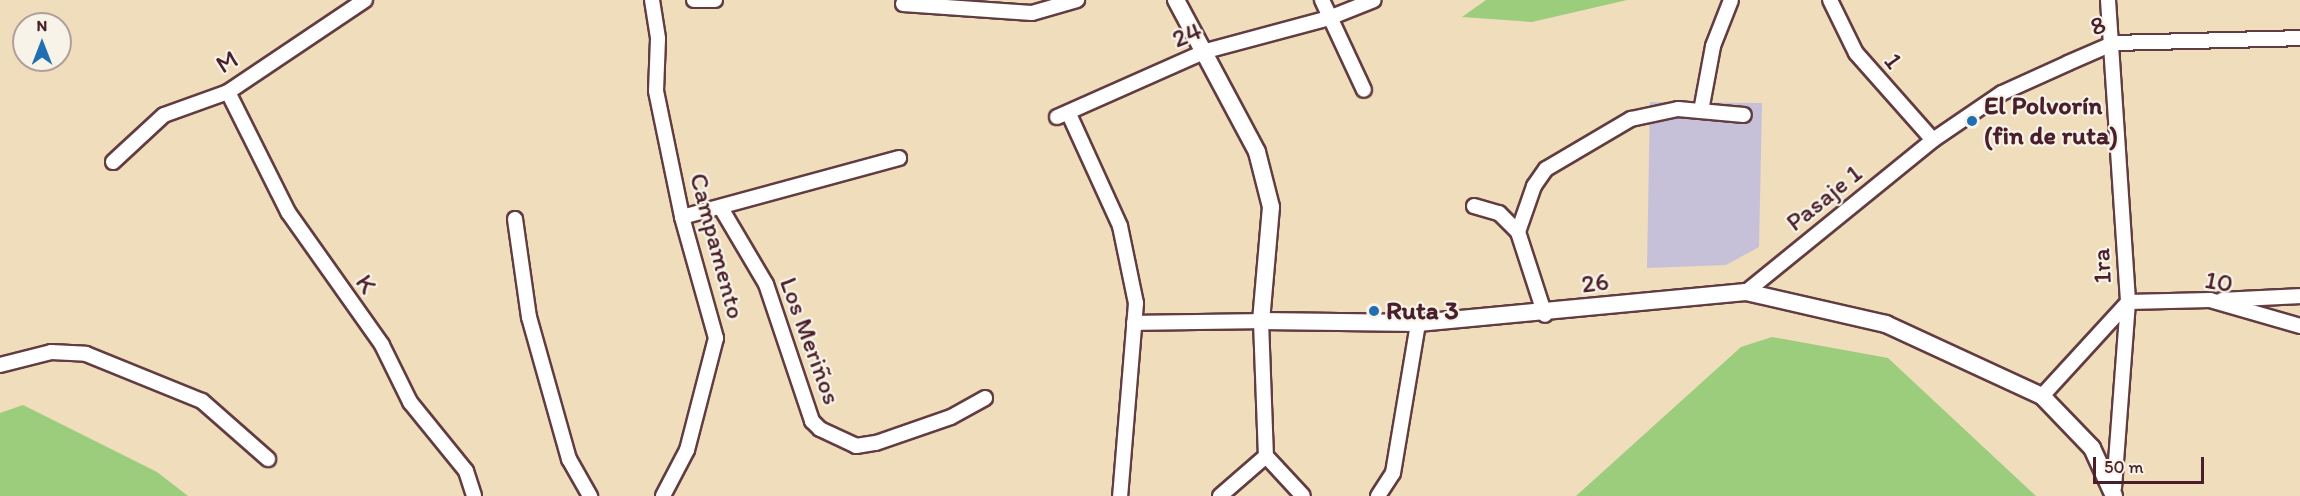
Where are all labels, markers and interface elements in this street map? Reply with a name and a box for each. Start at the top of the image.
street label: 8 [2086,9,2110,43]
north arrow [12,12,72,72]
street label: 24 [1168,15,1206,55]
text: N [37,16,47,35]
street label: M [210,43,244,81]
street label: 1 [1877,47,1909,75]
place label: El Polvorín (fin de ruta) [1984,90,2118,152]
marker: El Polvorín (fin de ruta) [1965,114,1979,128]
street label: Pasaje 1 [1780,158,1868,238]
street label: Campamento [683,170,751,322]
street label: 1ra [2085,247,2119,285]
street label: 10 [2202,264,2236,300]
street label: 26 [1579,266,1611,300]
street label: K [348,268,384,300]
street label: Los Meriños [773,273,847,409]
place label: Ruta 3 [1386,295,1459,327]
marker: Ruta 3 [1367,304,1381,318]
scale bar [2096,445,2207,483]
text: 50 m [2104,456,2144,478]

